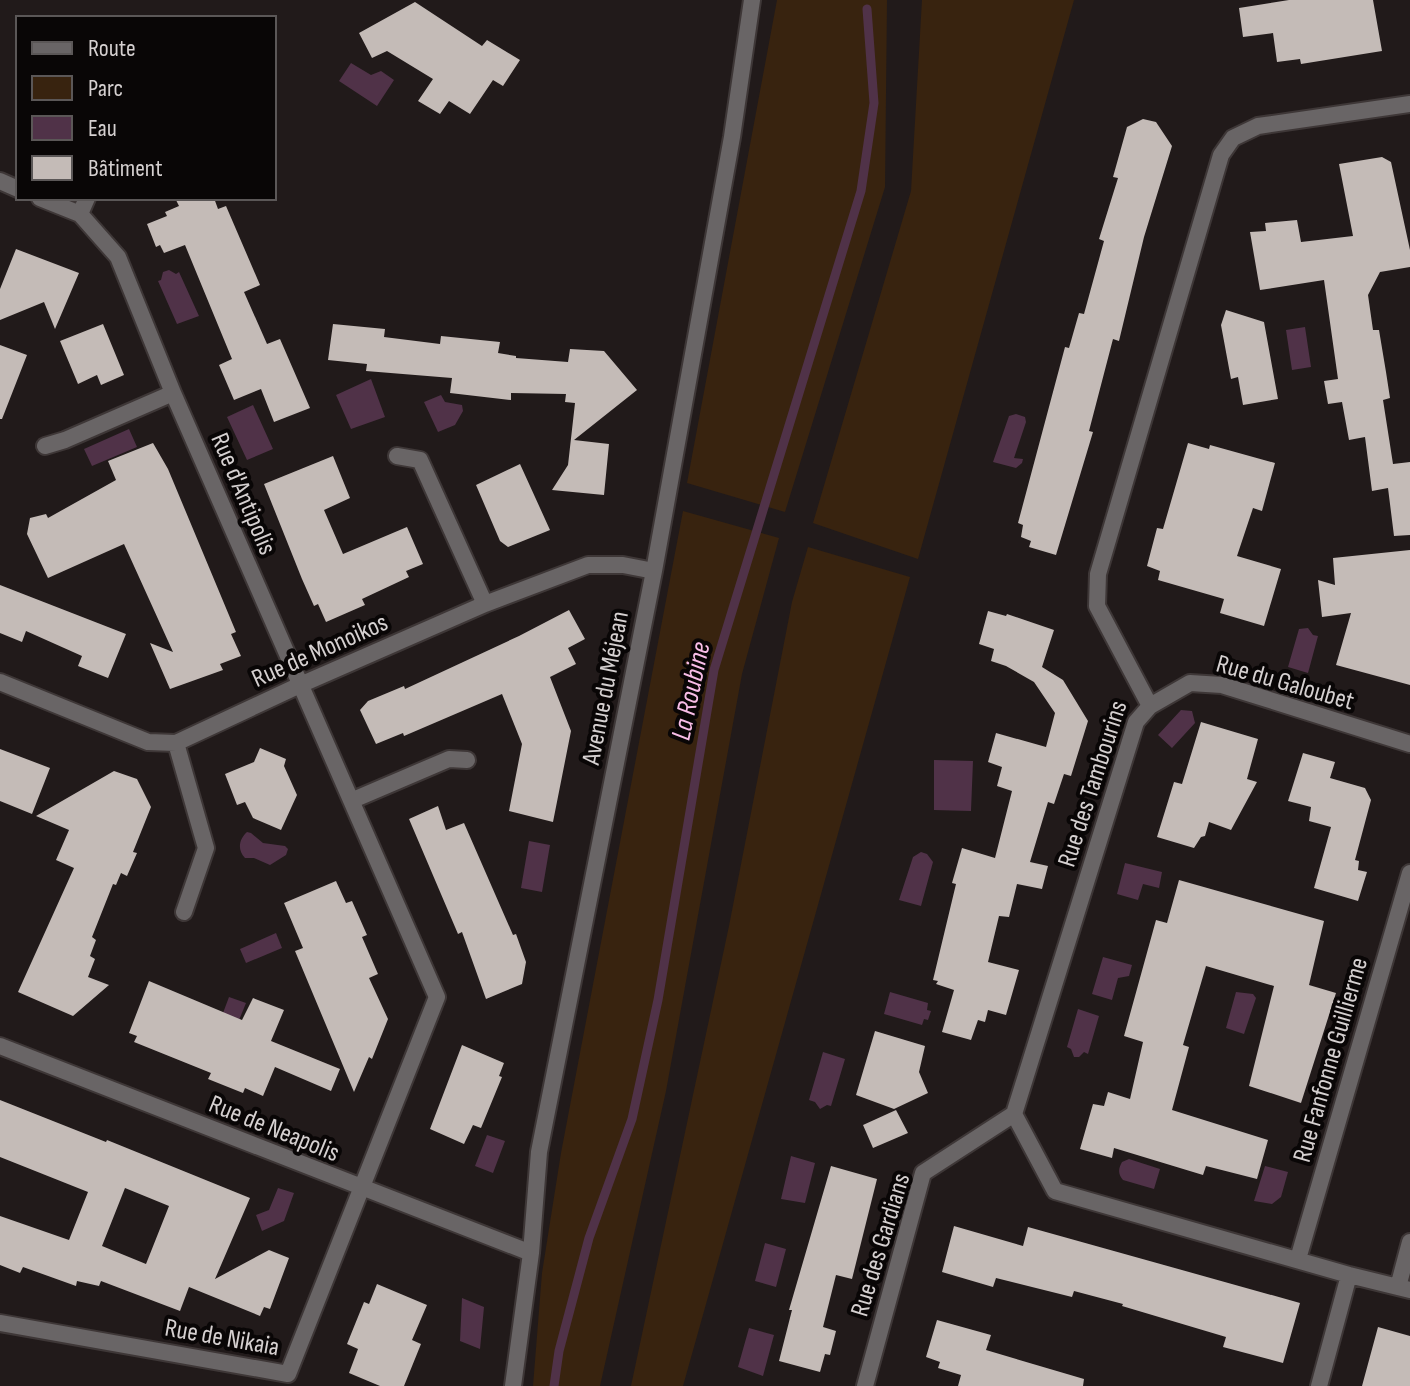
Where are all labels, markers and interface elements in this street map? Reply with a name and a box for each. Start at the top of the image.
legend [16,16,276,200]
text: Route [88,34,136,63]
text: Parc [88,74,123,103]
text: Eau [88,114,117,143]
text: Bâtiment [88,154,163,183]
street label: Rue d'Antipolis [203,428,283,560]
street label: Rue de Monoikos [247,607,393,695]
street label: Avenue du Méjean [576,609,636,768]
water label: La Roubine [664,639,718,743]
street label: Rue du Galoubet [1213,649,1357,717]
street label: Rue des Tambourins [1052,697,1134,871]
street label: Rue Fanfonne Guillierme [1287,954,1375,1166]
street label: Rue de Neapolis [204,1089,344,1169]
street label: Rue des Gardians [845,1170,917,1320]
street label: Rue de Nikaia [162,1313,282,1363]

